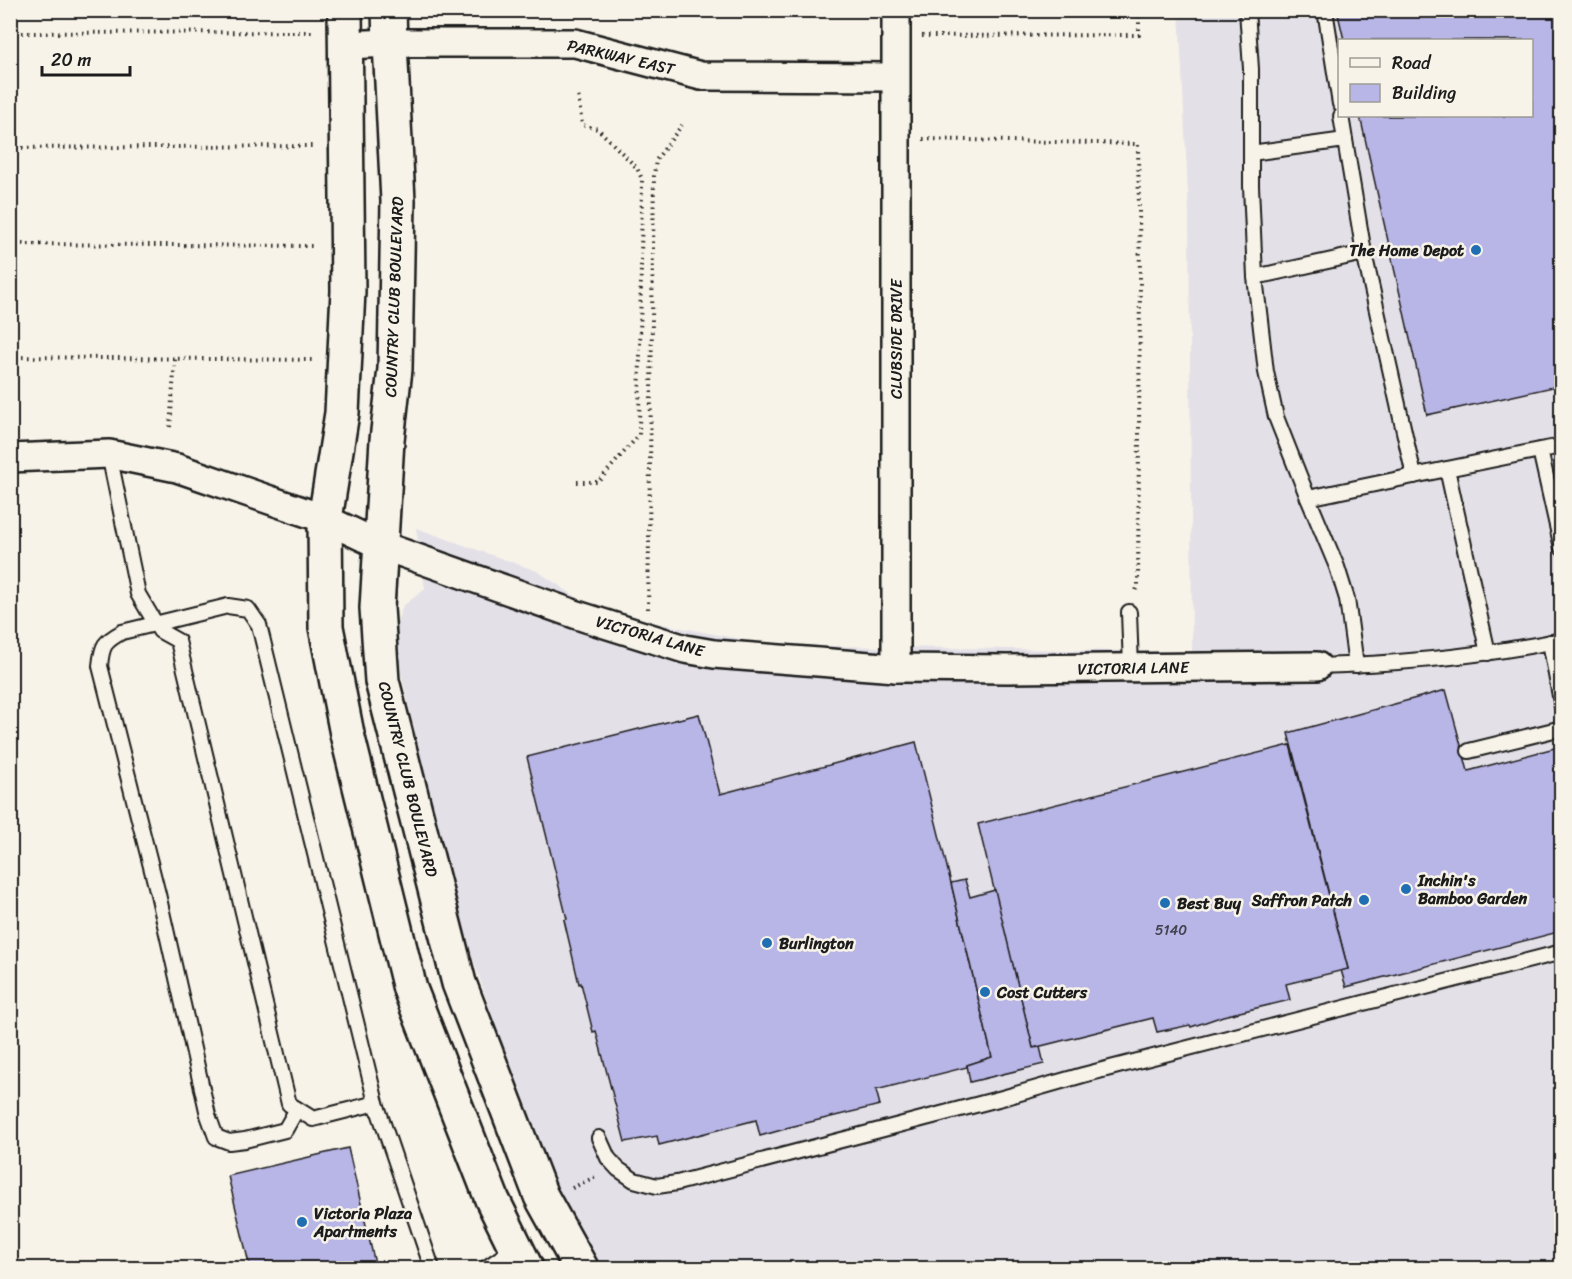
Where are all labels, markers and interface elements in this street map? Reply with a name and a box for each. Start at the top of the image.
street label: PARKWAY EAST [564,31,679,84]
scale bar [42,39,130,77]
legend [1338,39,1533,117]
text: 20 m [51,44,91,76]
text: Road [1392,47,1432,79]
text: Building [1392,77,1456,109]
street label: COUNTRY CLUB BOULEVARD [376,196,412,398]
place label: The Home Depot [1349,236,1464,265]
marker: The Home Depot [1469,243,1483,257]
street label: CLUBSIDE DRIVE [882,278,911,399]
street label: VICTORIA LANE [592,607,709,666]
street label: VICTORIA LANE [1077,653,1190,683]
street label: COUNTRY CLUB BOULEVARD [370,678,446,880]
place label: Inchin's Bamboo Garden [1417,866,1527,913]
marker: Inchin's Bamboo Garden [1399,882,1413,896]
place label: Saffron Patch [1251,886,1353,915]
place label: Best Buy [1177,889,1242,918]
marker: Saffron Patch [1357,893,1371,907]
marker: Best Buy [1158,896,1172,910]
house number: 5140 [1155,918,1187,943]
place label: Burlington [779,929,854,958]
marker: Burlington [760,936,774,950]
place label: Cost Cutters [996,978,1088,1007]
marker: Cost Cutters [978,985,992,999]
place label: Victoria Plaza Apartments [313,1199,413,1246]
marker: Victoria Plaza Apartments [295,1215,309,1229]

